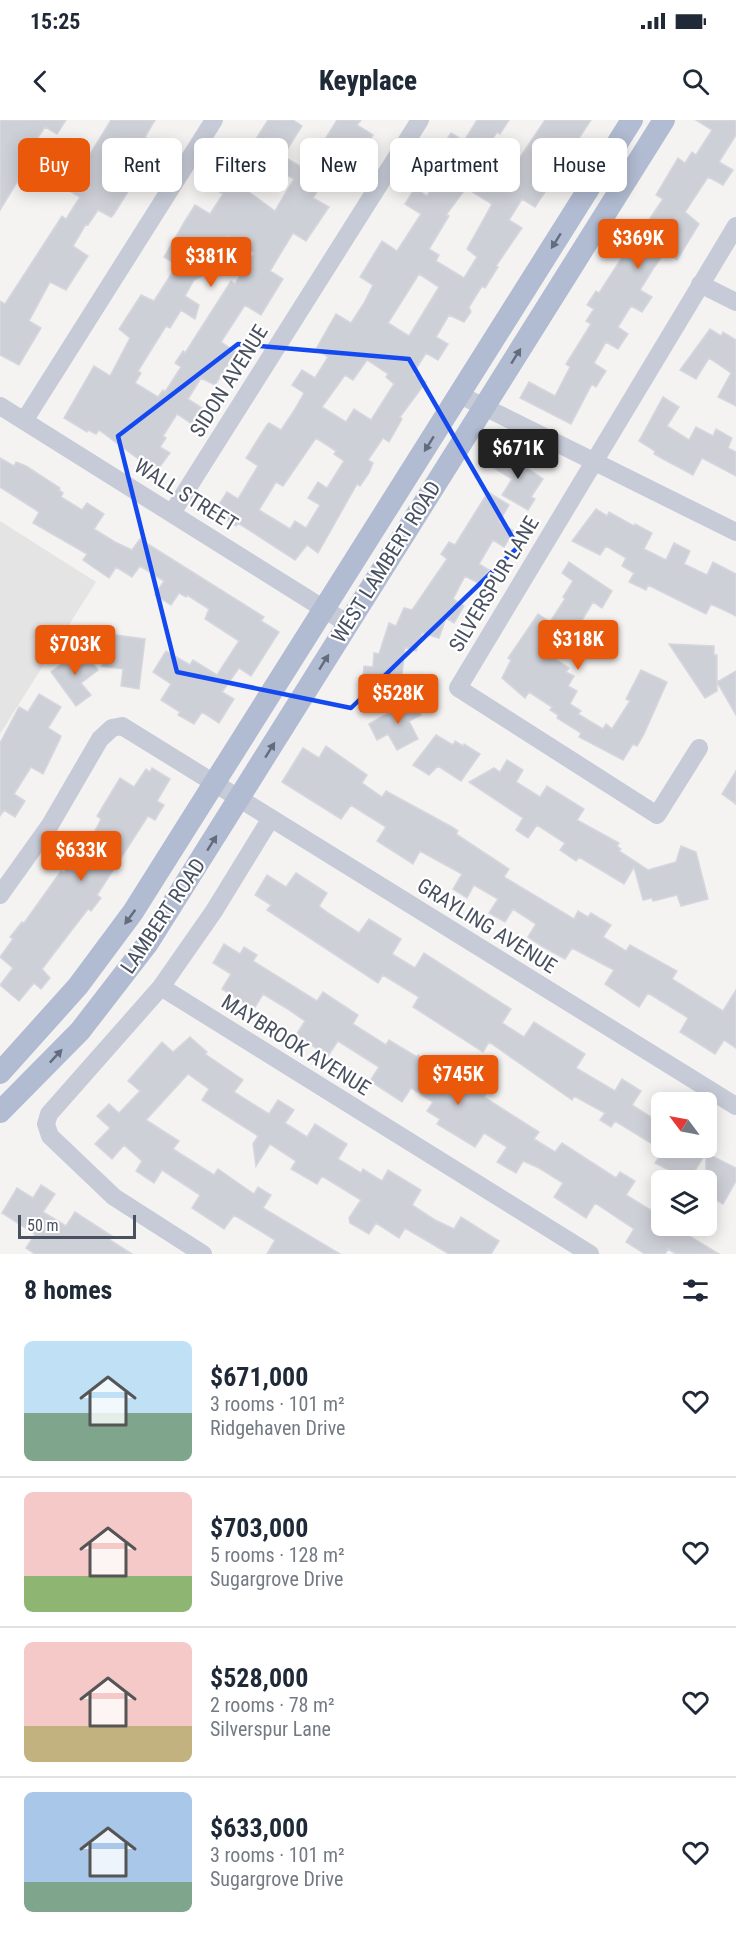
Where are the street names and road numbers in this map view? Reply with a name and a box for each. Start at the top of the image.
street label: SIDON AVENUE [185,321,273,441]
street label: WALL STREET [130,454,242,536]
street label: WEST LAMBERT ROAD [327,477,445,647]
street label: SILVERSPUR LANE [444,512,544,656]
street label: LAMBERT ROAD [116,854,210,978]
street label: GRAYLING AVENUE [413,873,561,979]
street label: MAYBROOK AVENUE [217,990,375,1100]

